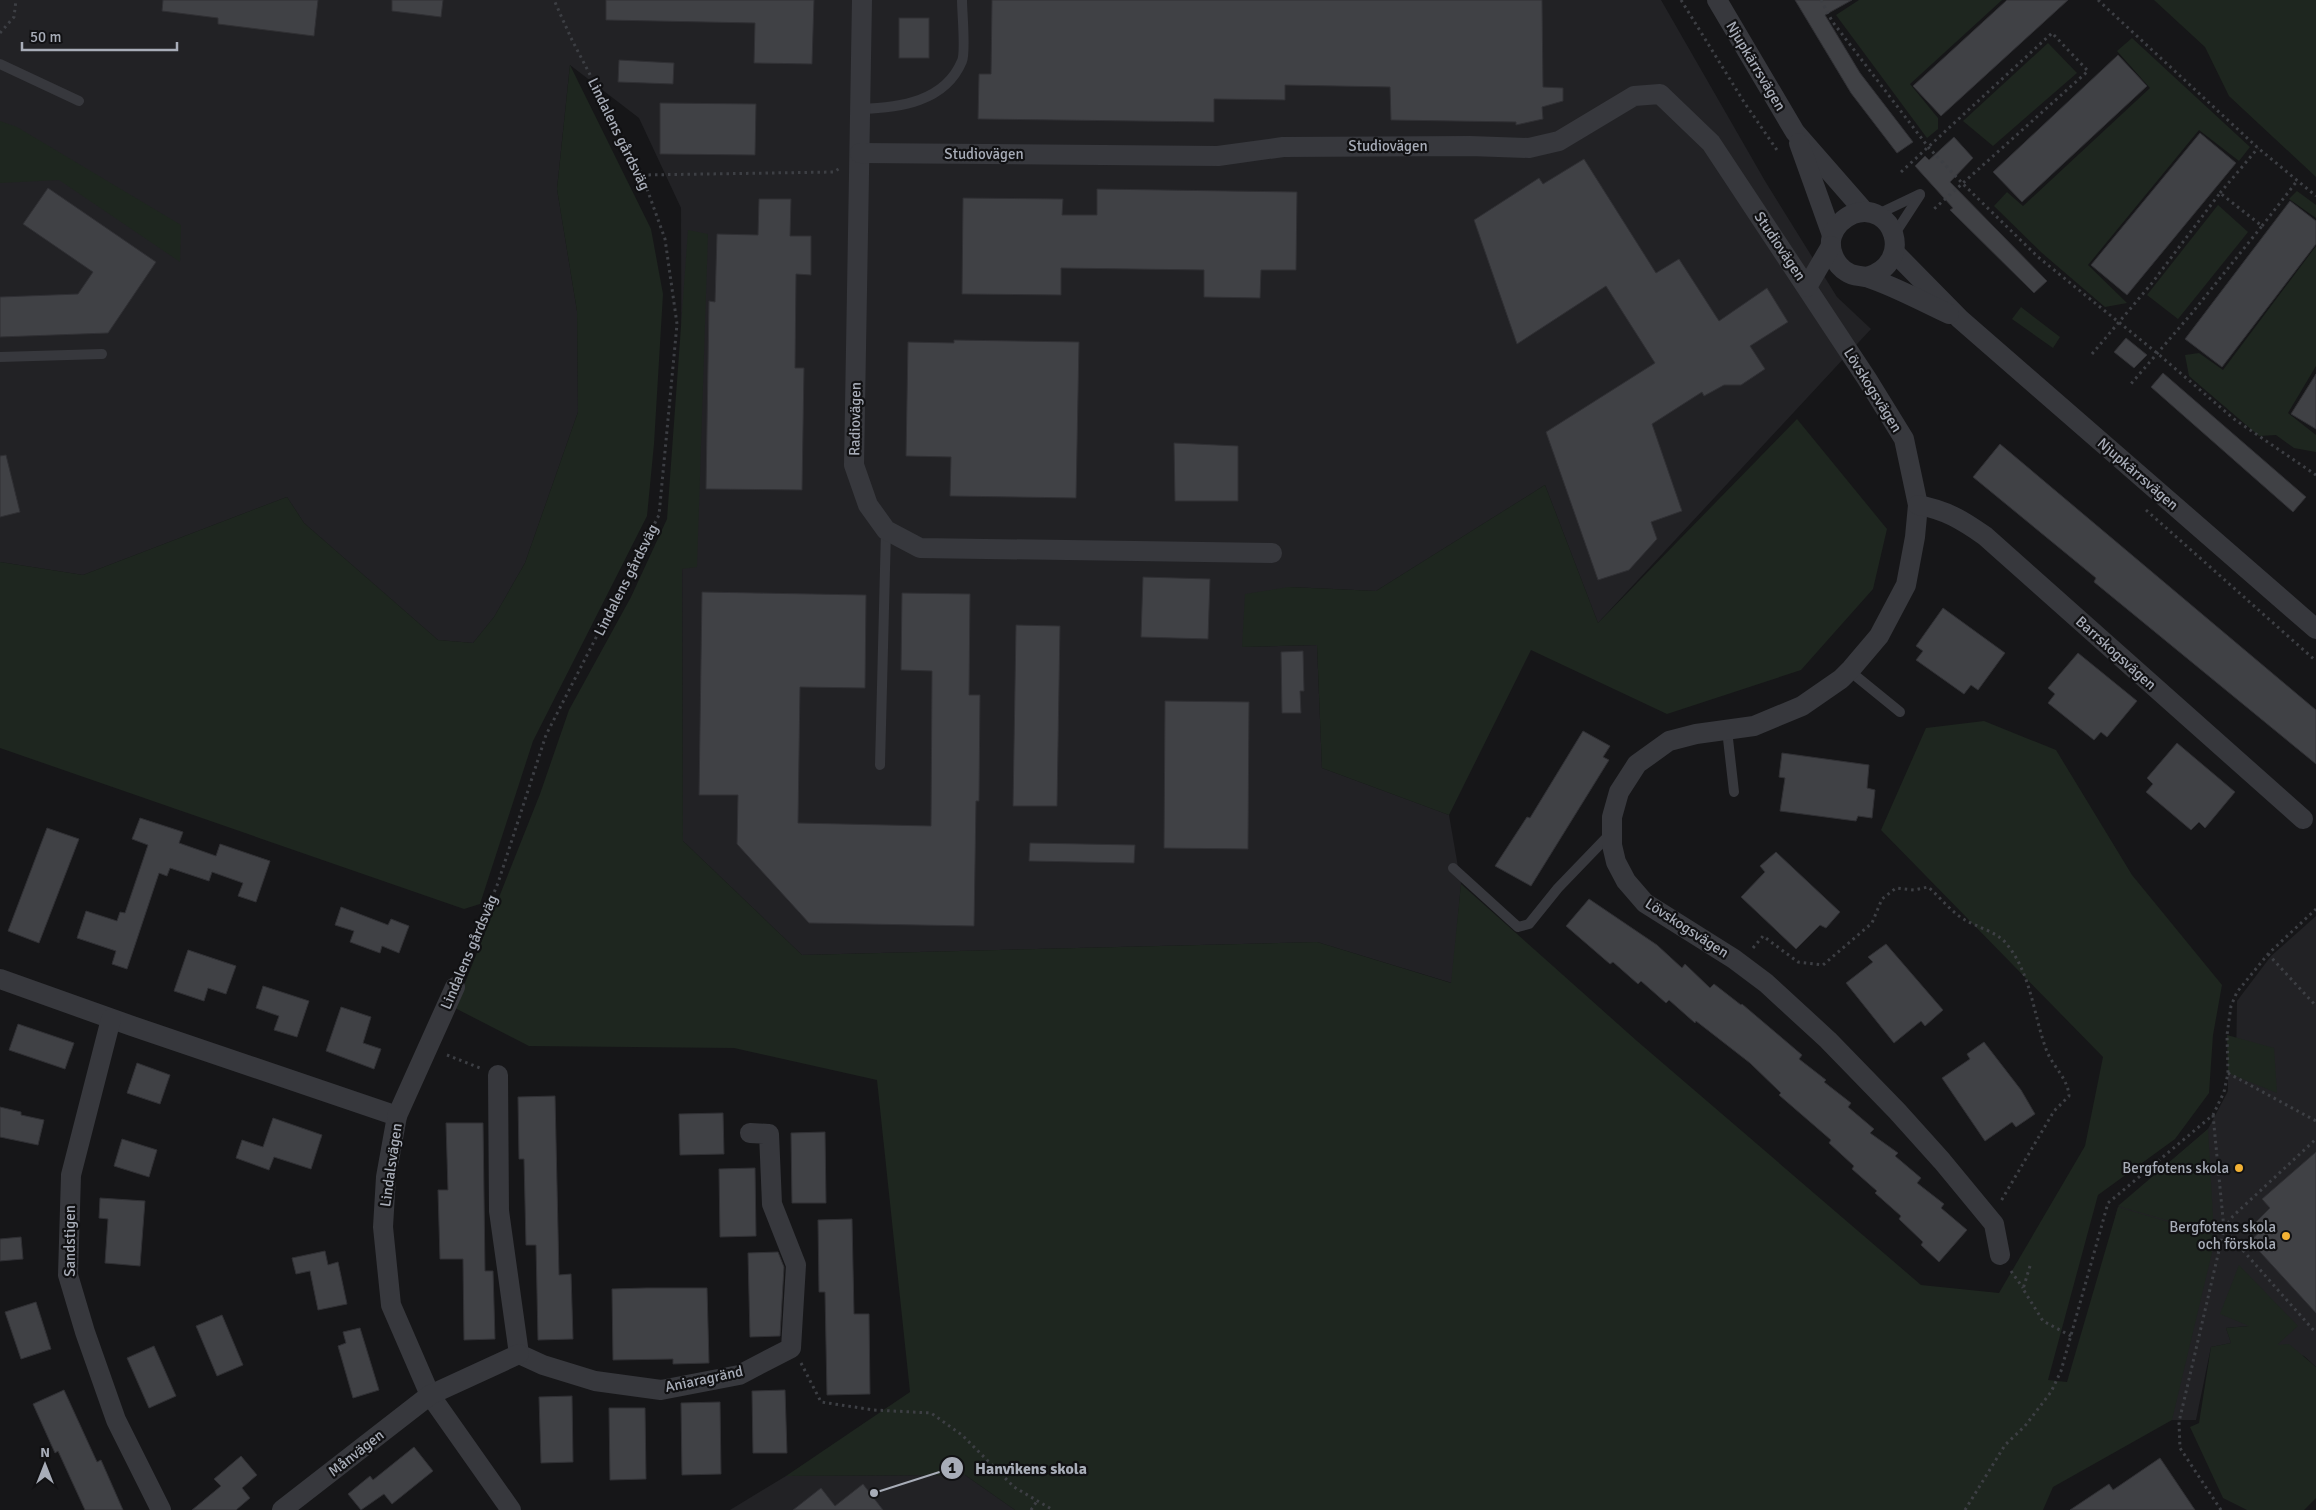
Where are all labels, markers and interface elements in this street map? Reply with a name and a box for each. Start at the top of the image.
street label: Njupkärrsvägen [1722,18,1790,114]
scale bar [22,20,178,52]
text: 50 m [30,28,61,46]
street label: Lindalens gårdsväg [584,75,654,193]
street label: Studiovägen [1348,137,1428,155]
street label: Studiovägen [944,145,1024,163]
street label: Studiovägen [1750,208,1810,284]
street label: Lövskogsvägen [1840,345,1906,435]
street label: Radiovägen [845,382,865,456]
street label: Njupkärrsvägen [2094,434,2182,514]
street label: Lindalens gårdsväg [590,521,662,639]
street label: Barrskogsvägen [2072,612,2160,694]
street label: Lindalens gårdsväg [437,892,501,1012]
street label: Lövskogsvägen [1642,894,1732,962]
street label: Lindalsvägen [376,1122,406,1208]
place label: Bergfotens skola [2122,1159,2229,1177]
marker: Bergfotens skola [2233,1162,2245,1174]
street label: Sandstigen [61,1205,79,1277]
place label: Bergfotens skola och förskola [2169,1218,2276,1253]
marker: Bergfotens skola och förskola [2280,1230,2292,1242]
street label: Aniaragränd [663,1362,745,1396]
street label: Månvägen [325,1426,387,1480]
north arrow [20,1440,70,1490]
text: N [40,1444,50,1461]
callout: Hanvikens skola [940,1453,1097,1484]
text: 1 [948,1459,956,1477]
text: Hanvikens skola [975,1459,1087,1479]

